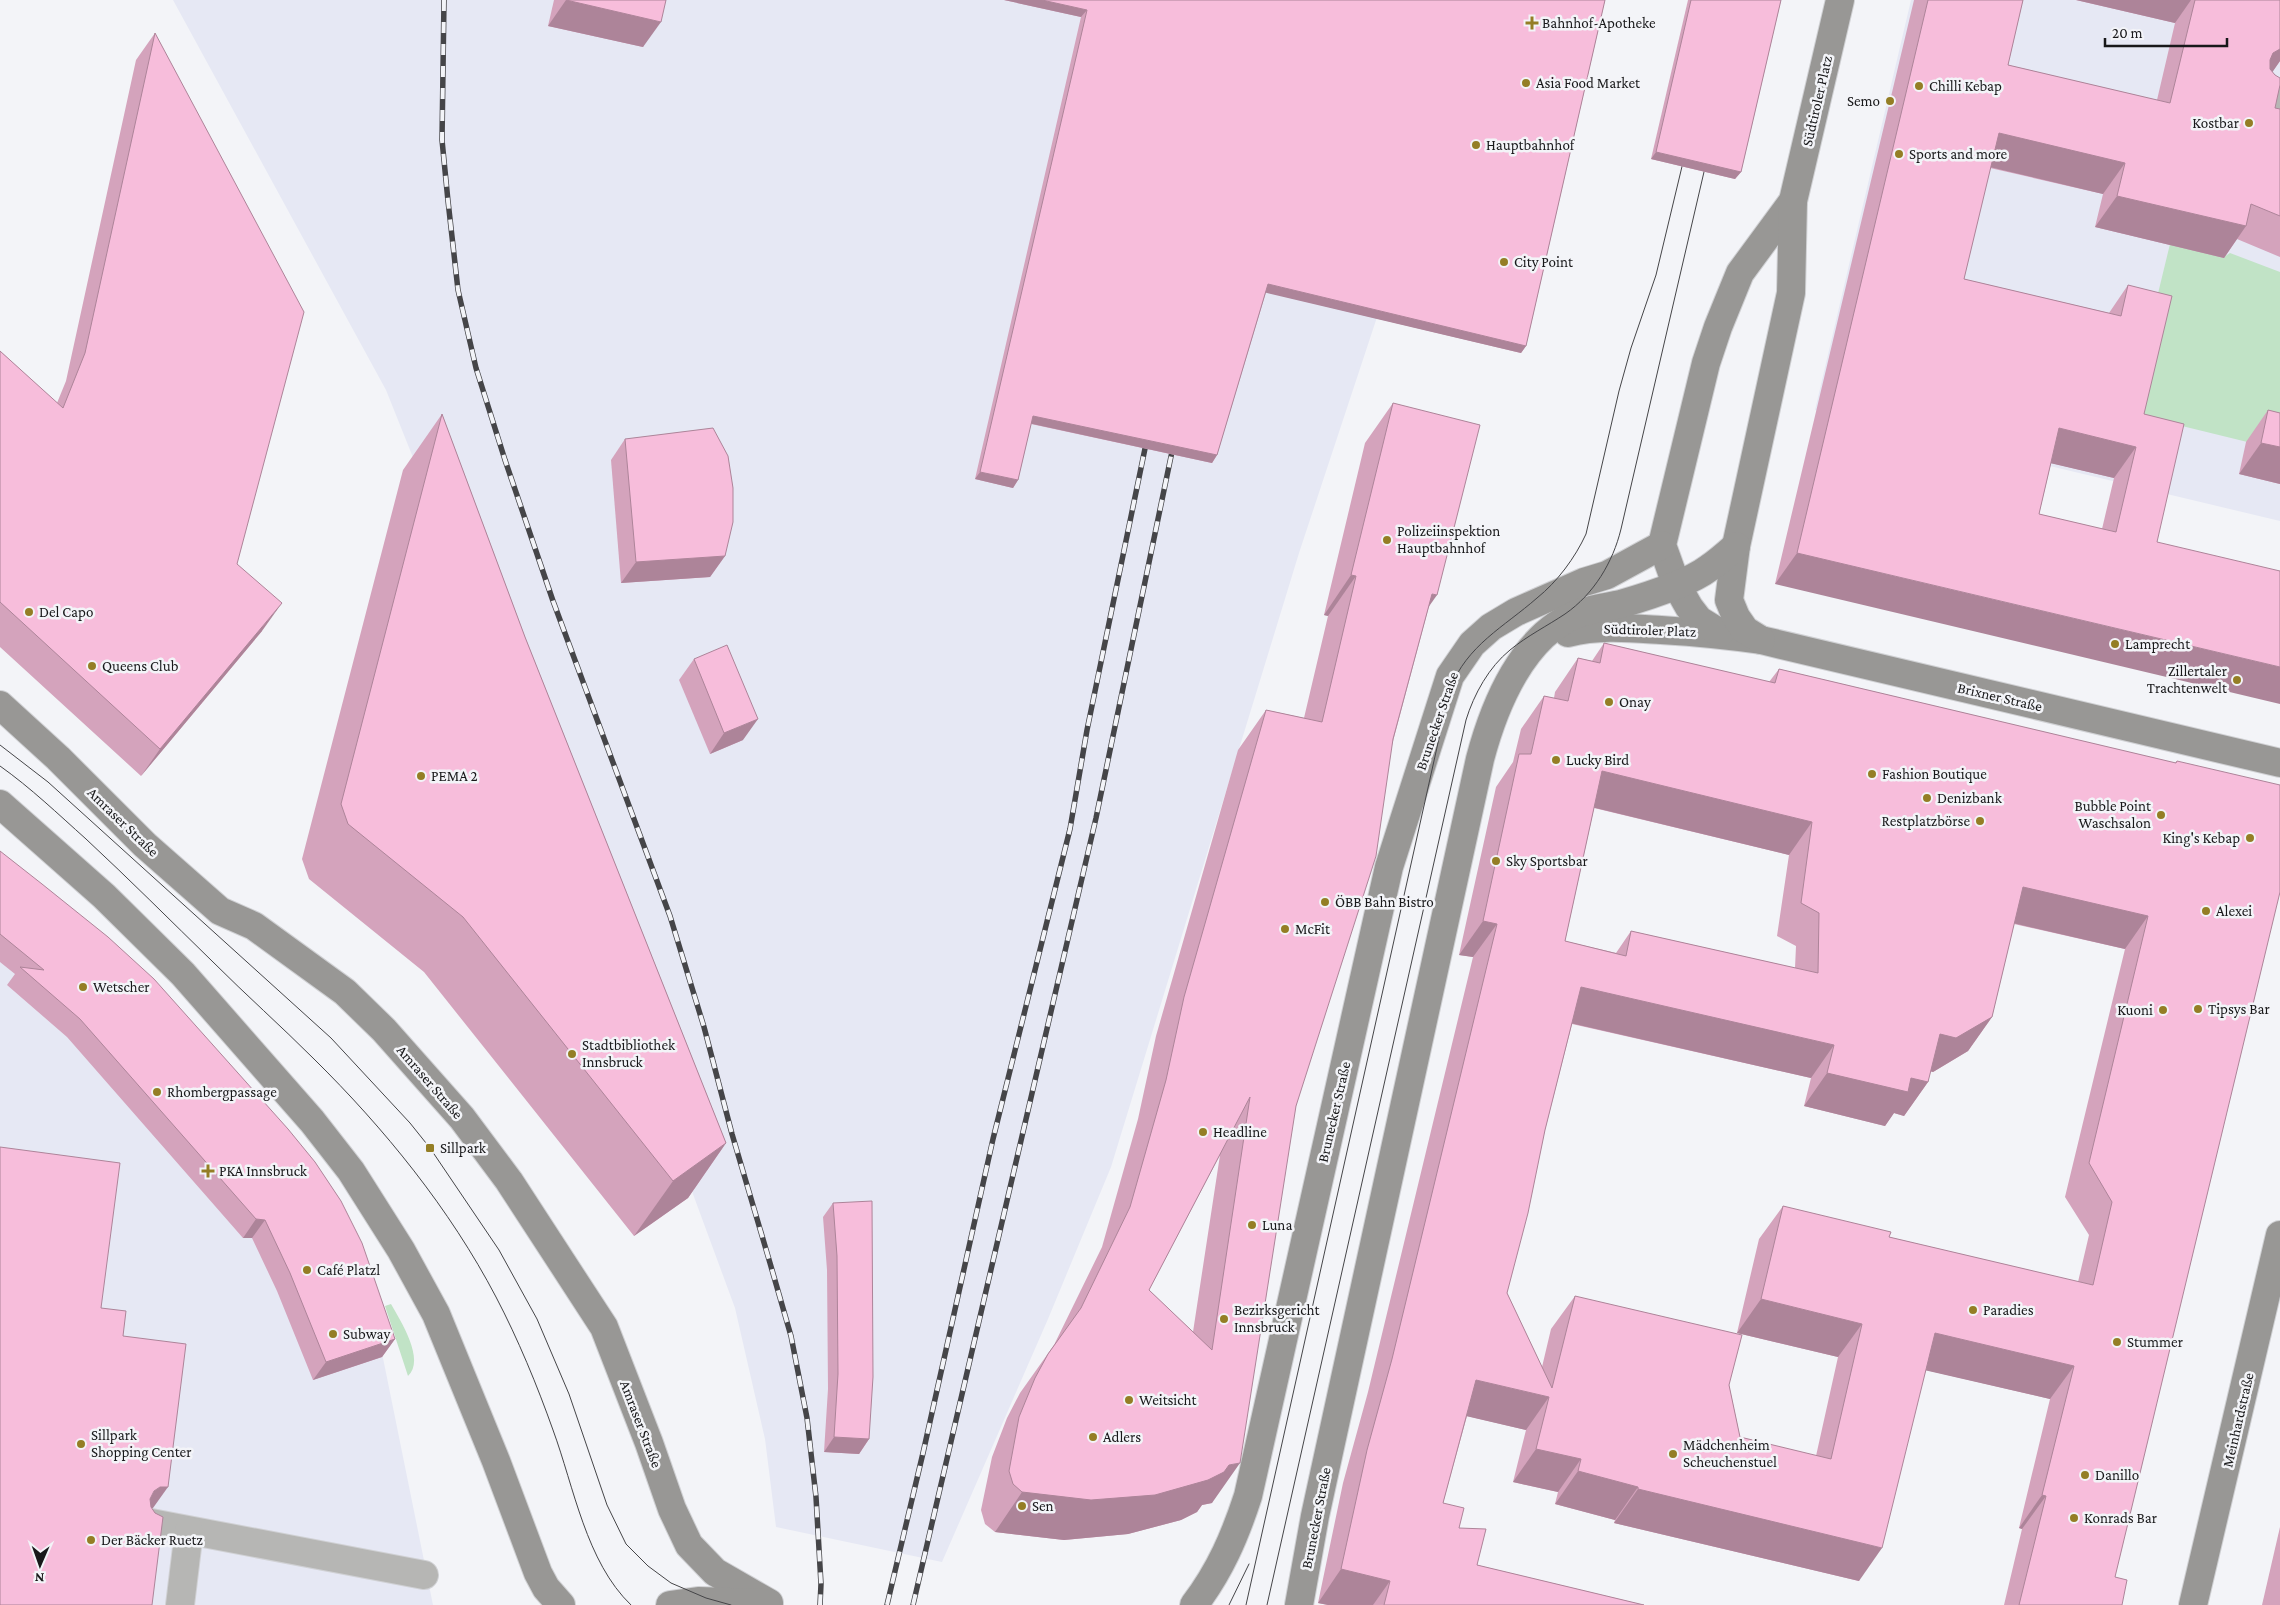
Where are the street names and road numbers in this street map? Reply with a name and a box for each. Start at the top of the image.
street label: Südtiroler Platz [1799,54,1835,148]
street label: Südtiroler Platz [1603,620,1697,640]
street label: Brunecker Straße [1413,669,1461,772]
street label: Brixner Straße [1956,680,2044,715]
street label: Amraser Straße [84,784,162,860]
street label: Amraser Straße [394,1042,467,1122]
street label: Brunecker Straße [1315,1060,1353,1164]
street label: Meinhardstraße [2219,1371,2257,1469]
street label: Amraser Straße [617,1378,665,1470]
street label: Brunecker Straße [1298,1466,1334,1570]

